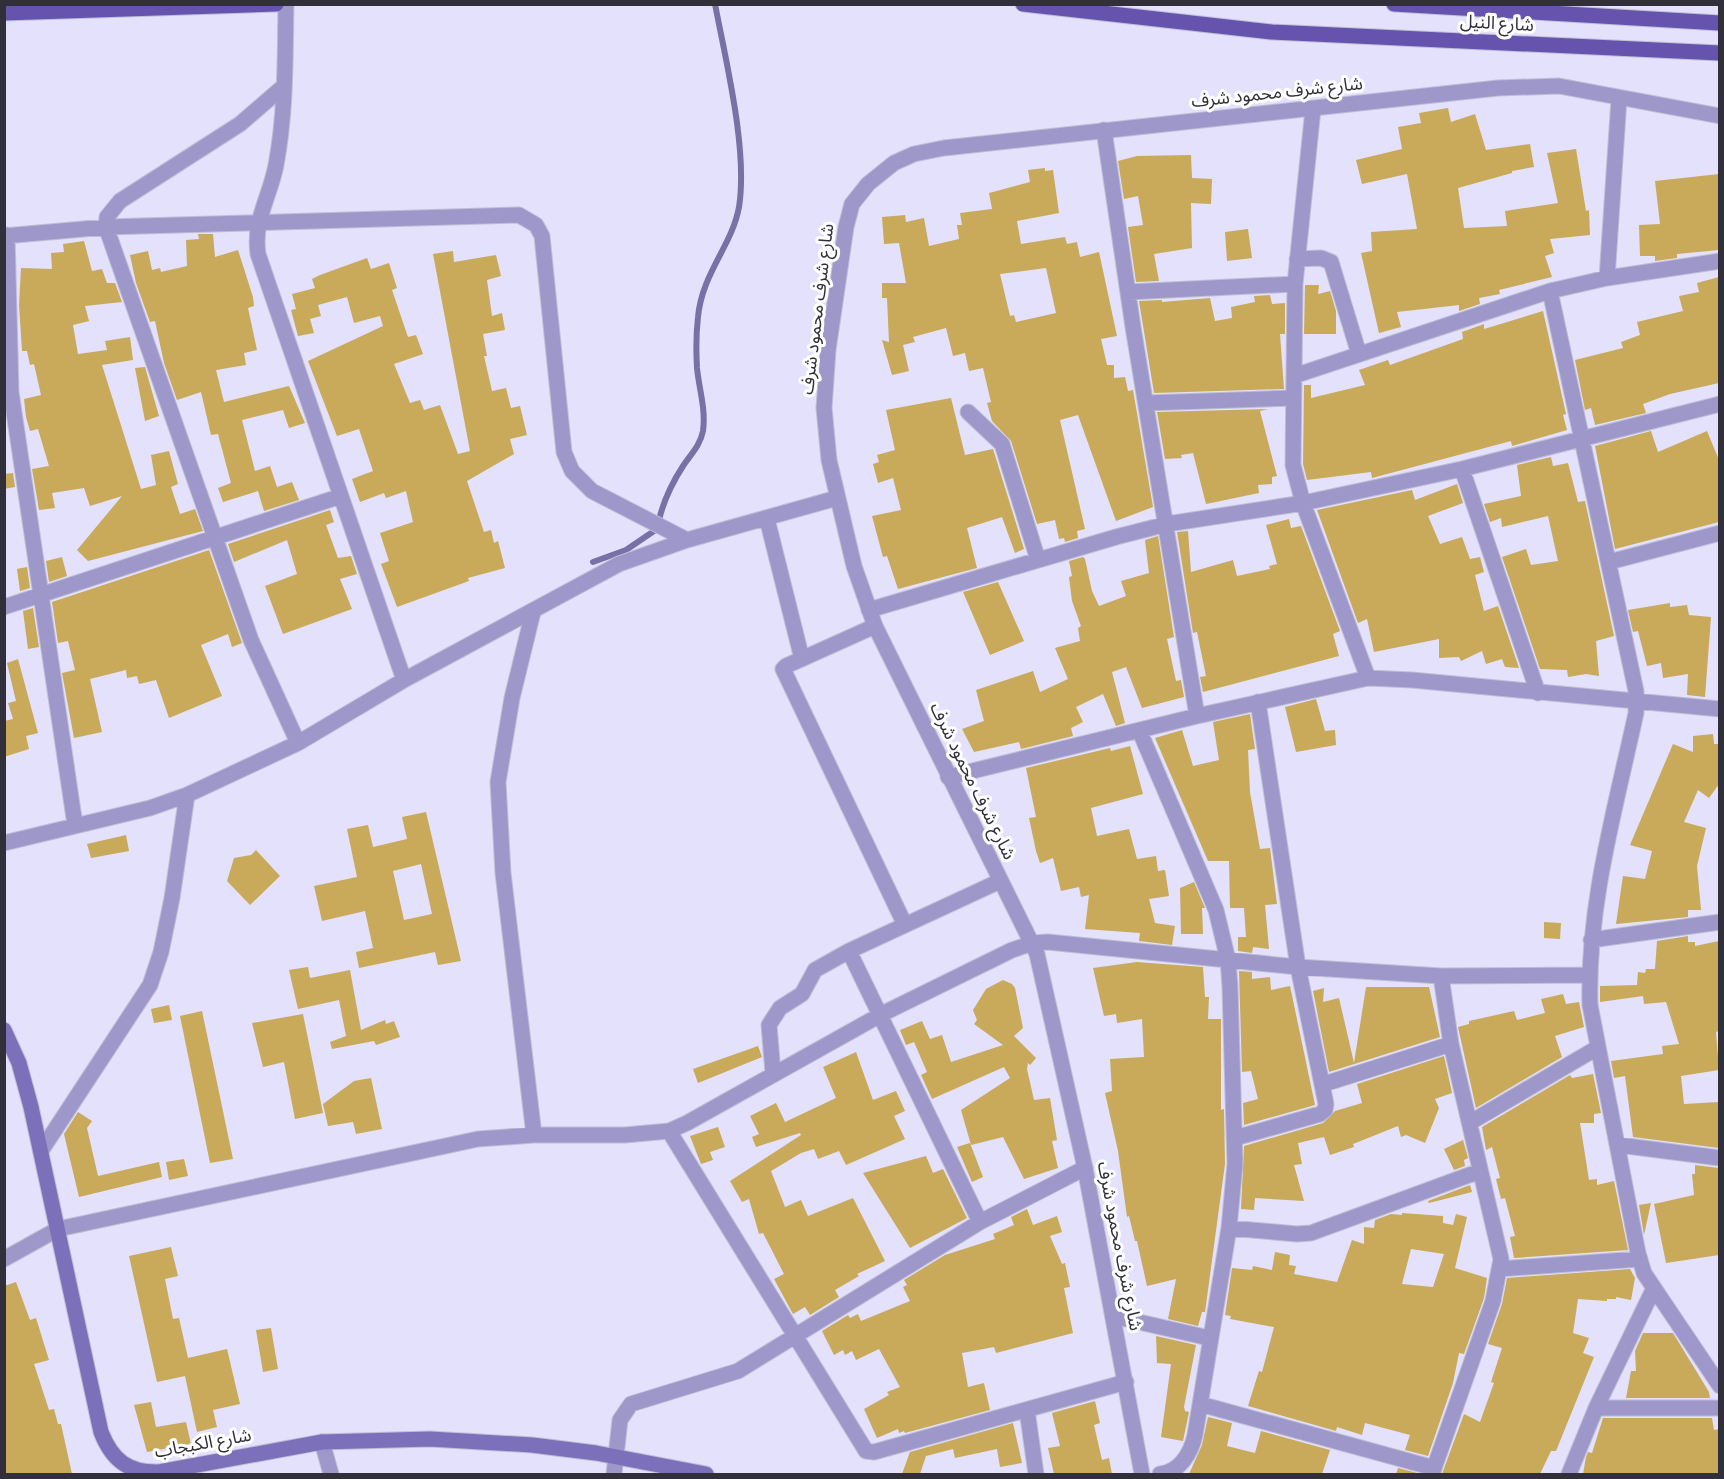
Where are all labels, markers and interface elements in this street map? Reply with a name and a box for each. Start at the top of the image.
street label: شارع النيل [1459,10,1535,39]
street label: شارع شرف محمود شرف [1190,72,1364,115]
street label: شارع شرف محمود شرف [796,222,841,396]
street label: شارع شرف محمود شرف [923,699,1021,865]
street label: شارع شرف محمود شرف [1090,1159,1147,1333]
street label: شارع الكبجاب [153,1424,254,1465]

